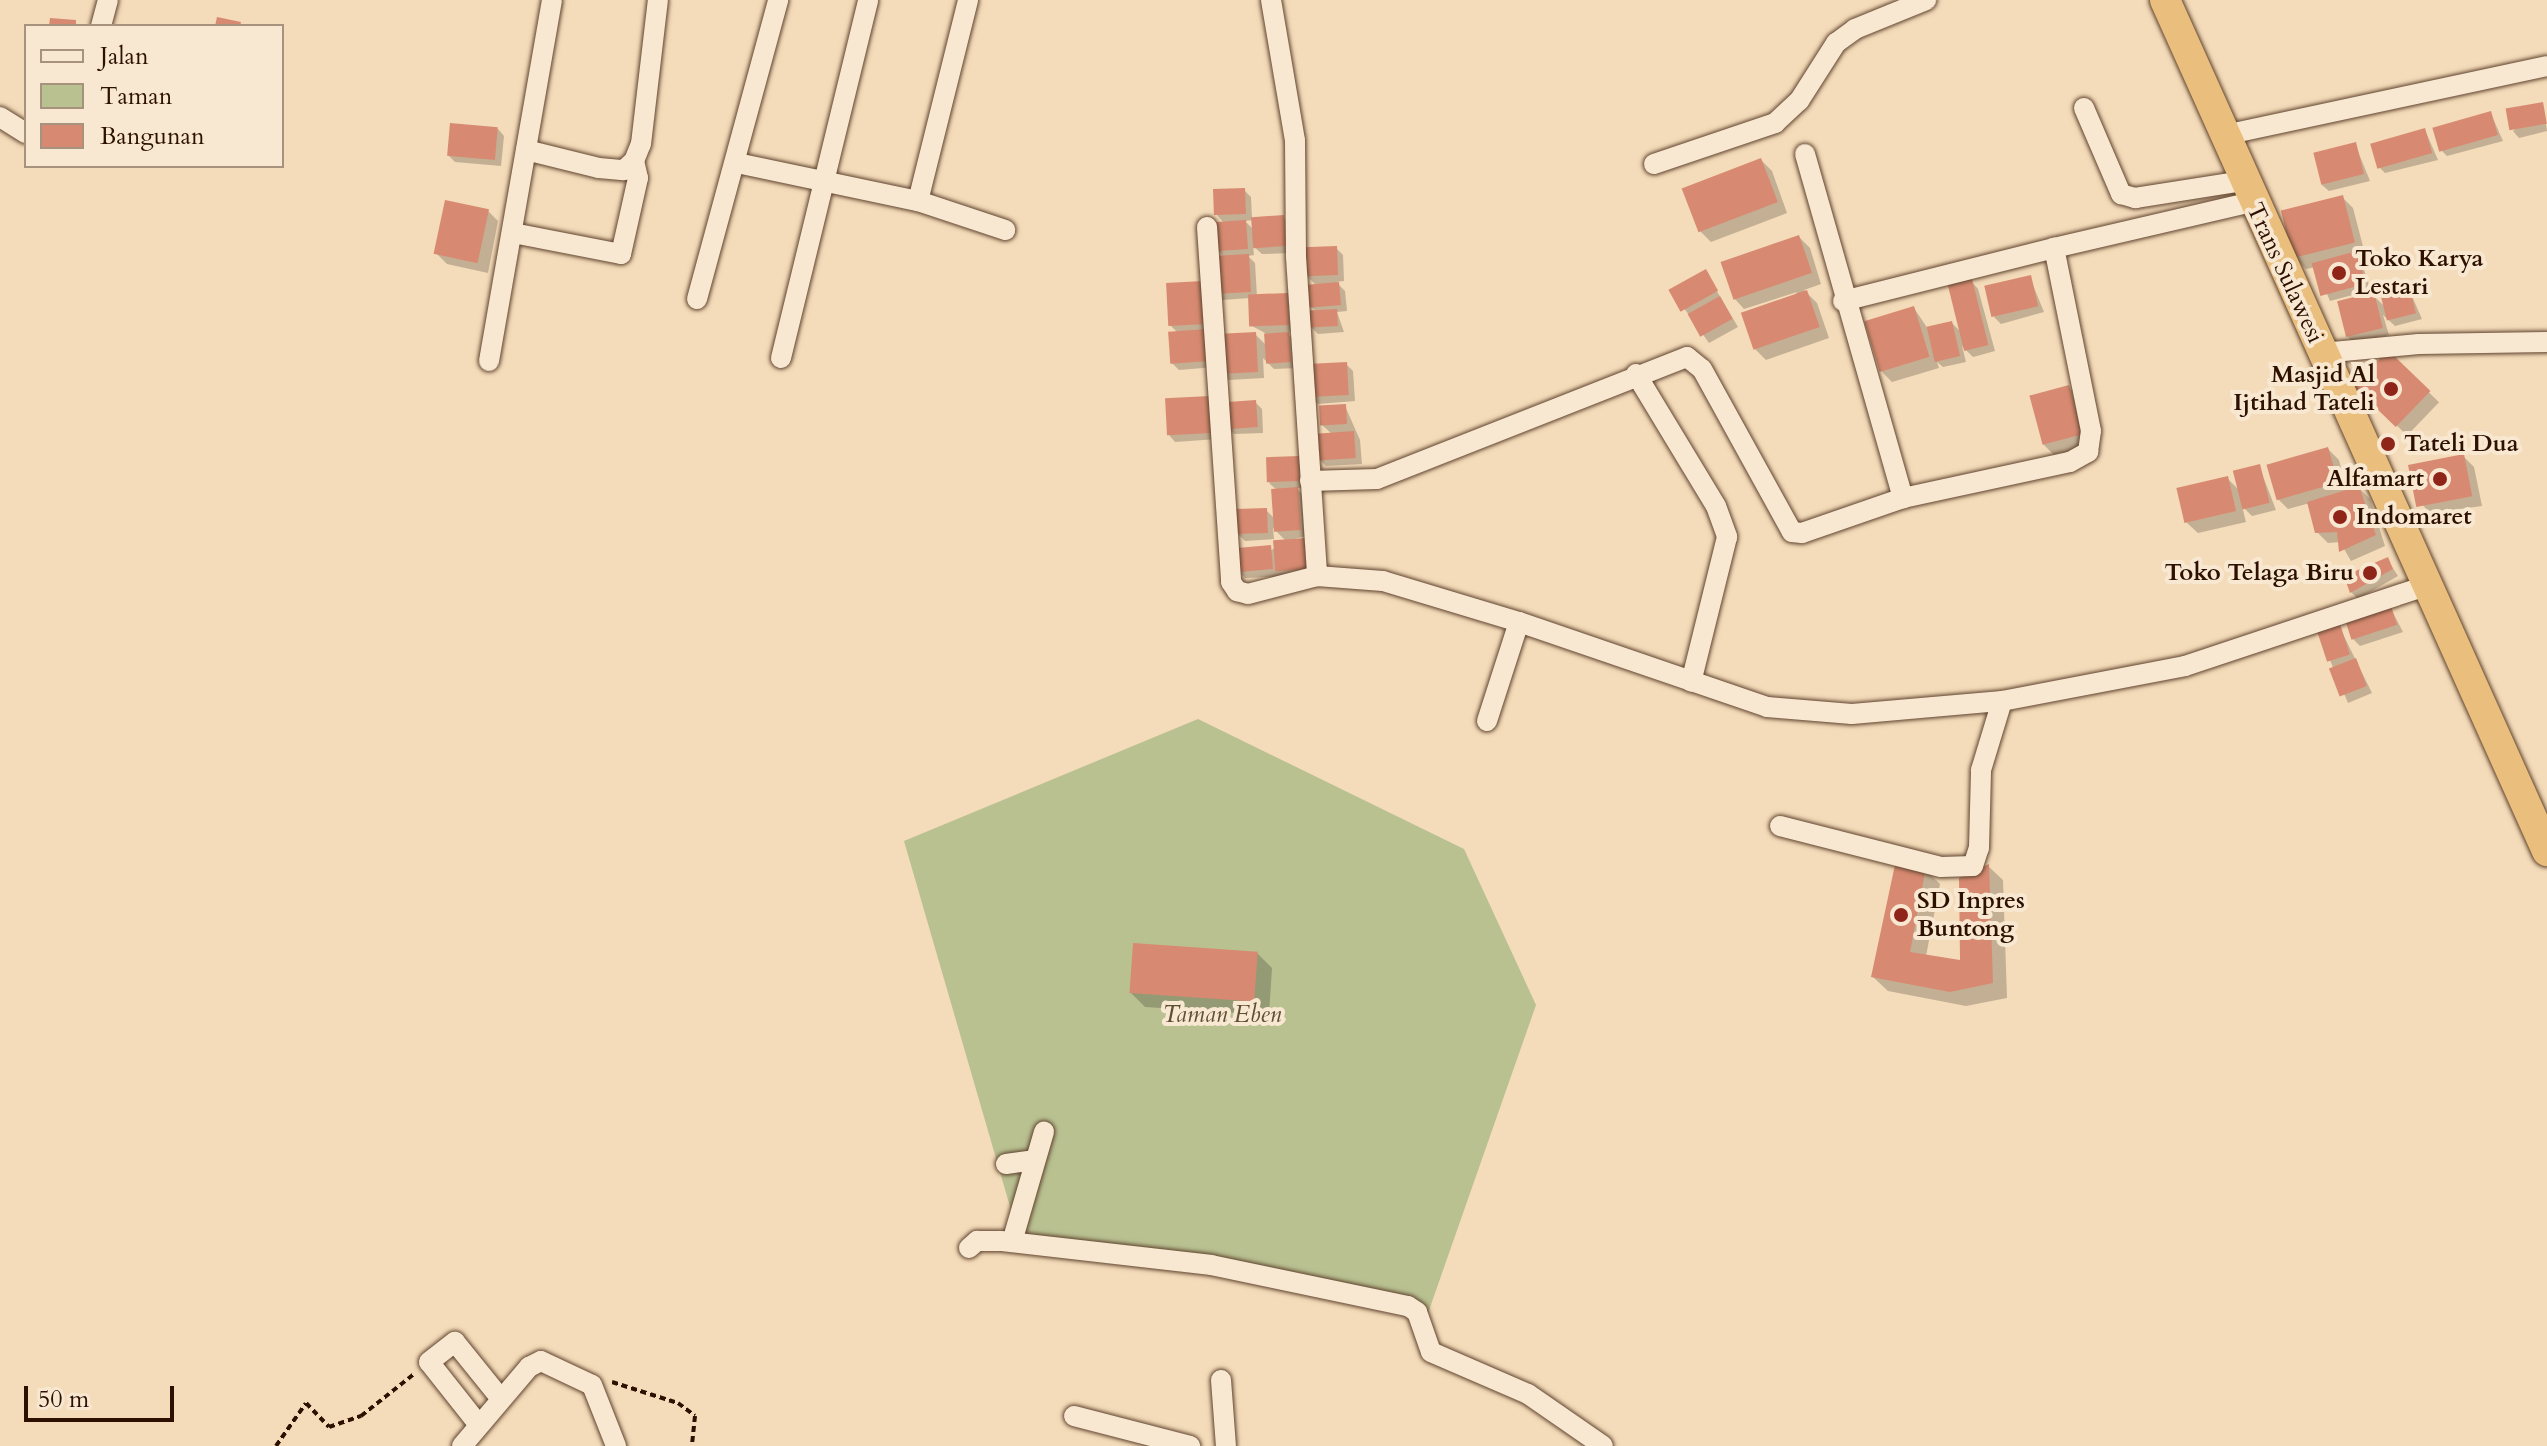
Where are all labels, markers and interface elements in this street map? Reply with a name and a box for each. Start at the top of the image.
legend [24,24,284,168]
text: Jalan [100,40,149,73]
text: Taman [100,80,172,113]
text: Bangunan [100,120,205,153]
street label: Trans Sulawesi [2240,198,2330,348]
place label: Toko Karya Lestari [2355,245,2484,301]
marker: Toko Karya Lestari [2330,264,2348,282]
place label: Masjid Al Ijtihad Tateli [2233,361,2375,417]
marker: Masjid Al Ijtihad Tateli [2382,380,2400,398]
place label: Tateli Dua [2404,430,2519,458]
marker: Tateli Dua [2379,435,2397,453]
place label: Alfamart [2327,465,2424,493]
marker: Alfamart [2431,470,2449,488]
place label: Indomaret [2356,503,2472,531]
marker: Indomaret [2331,508,2349,526]
place label: Toko Telaga Biru [2165,559,2354,587]
marker: Toko Telaga Biru [2361,564,2379,582]
place label: SD Inpres Buntong [1917,887,2025,943]
marker: SD Inpres Buntong [1892,906,1910,924]
park label: Taman Eben [1163,1001,1281,1029]
scale bar [28,1370,178,1420]
text: 50 m [38,1383,89,1416]

